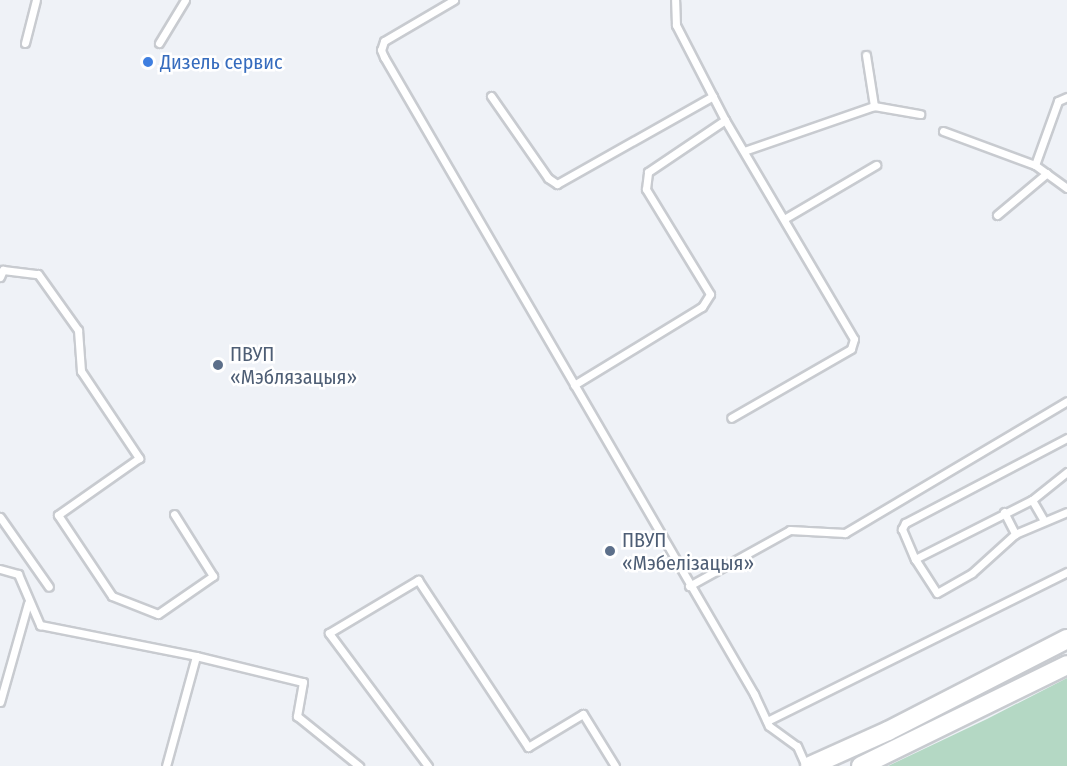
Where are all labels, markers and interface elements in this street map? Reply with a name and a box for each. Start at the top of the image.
place label: Дизель сервис [160,50,283,74]
marker: Дизель сервис [141,55,155,69]
place label: ПВУП «Мэблязацыя» [230,342,357,389]
marker: ПВУП «Мэблязацыя» [211,358,225,372]
place label: ПВУП «Мэбелізацыя» [622,528,754,575]
marker: ПВУП «Мэбелізацыя» [603,544,617,558]

